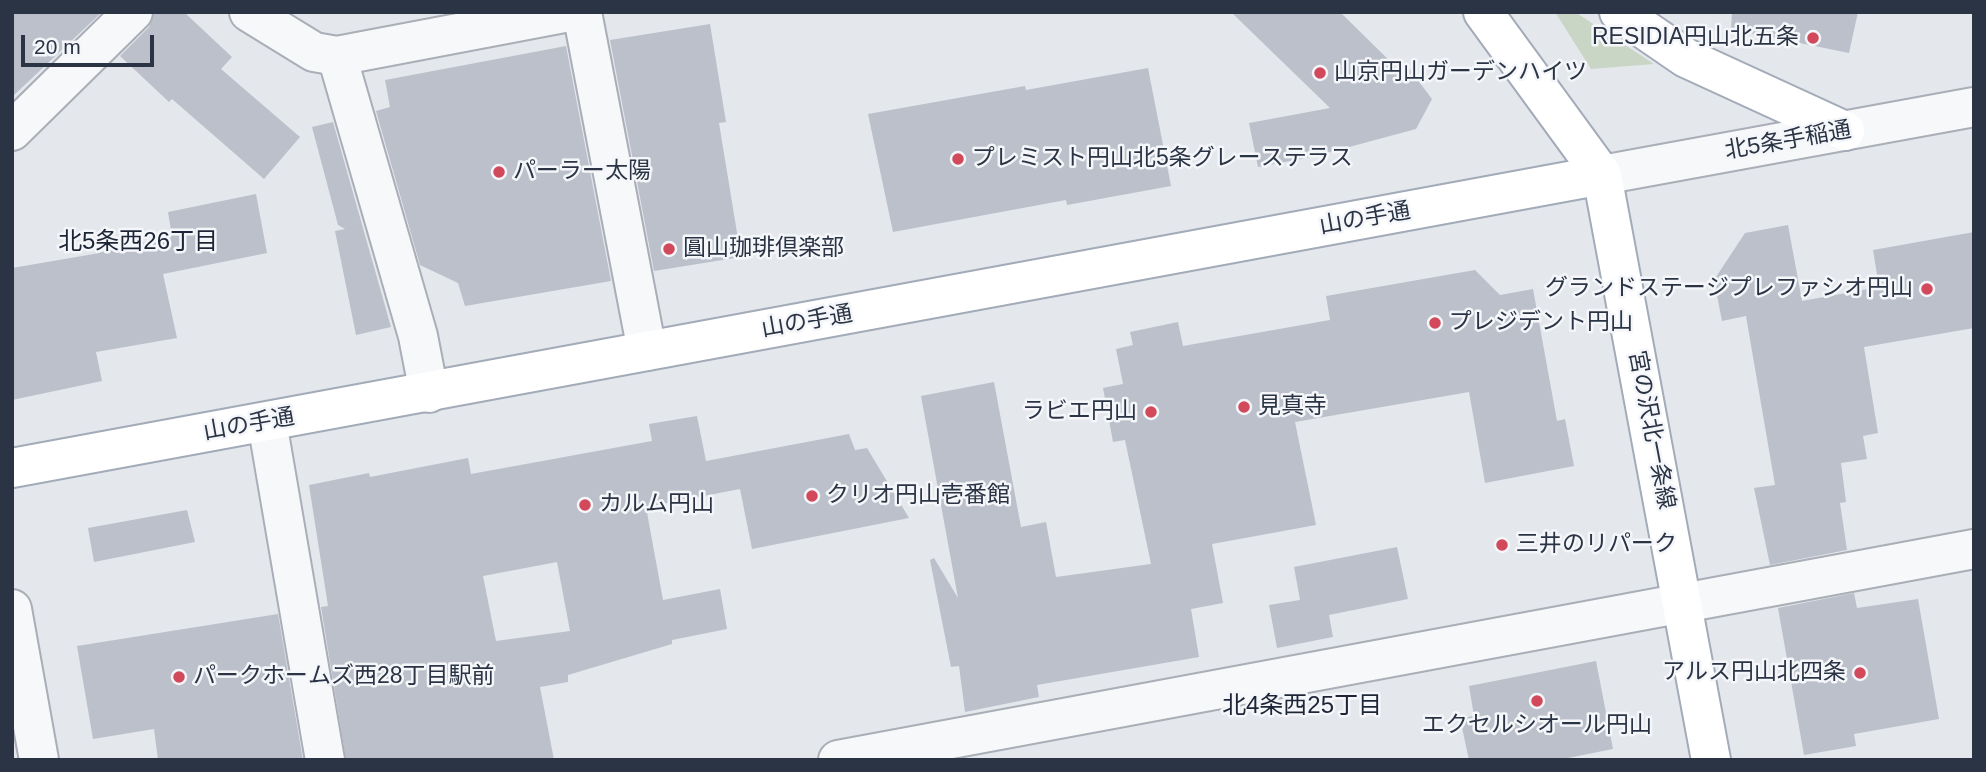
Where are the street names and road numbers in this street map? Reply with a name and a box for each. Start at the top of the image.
street label: 北5条手稲通 [1723,116,1853,166]
street label: 山の手通 [1317,197,1413,241]
street label: 山の手通 [759,300,855,344]
street label: 宮の沢北一条線 [1622,348,1680,512]
street label: 山の手通 [201,403,297,447]

